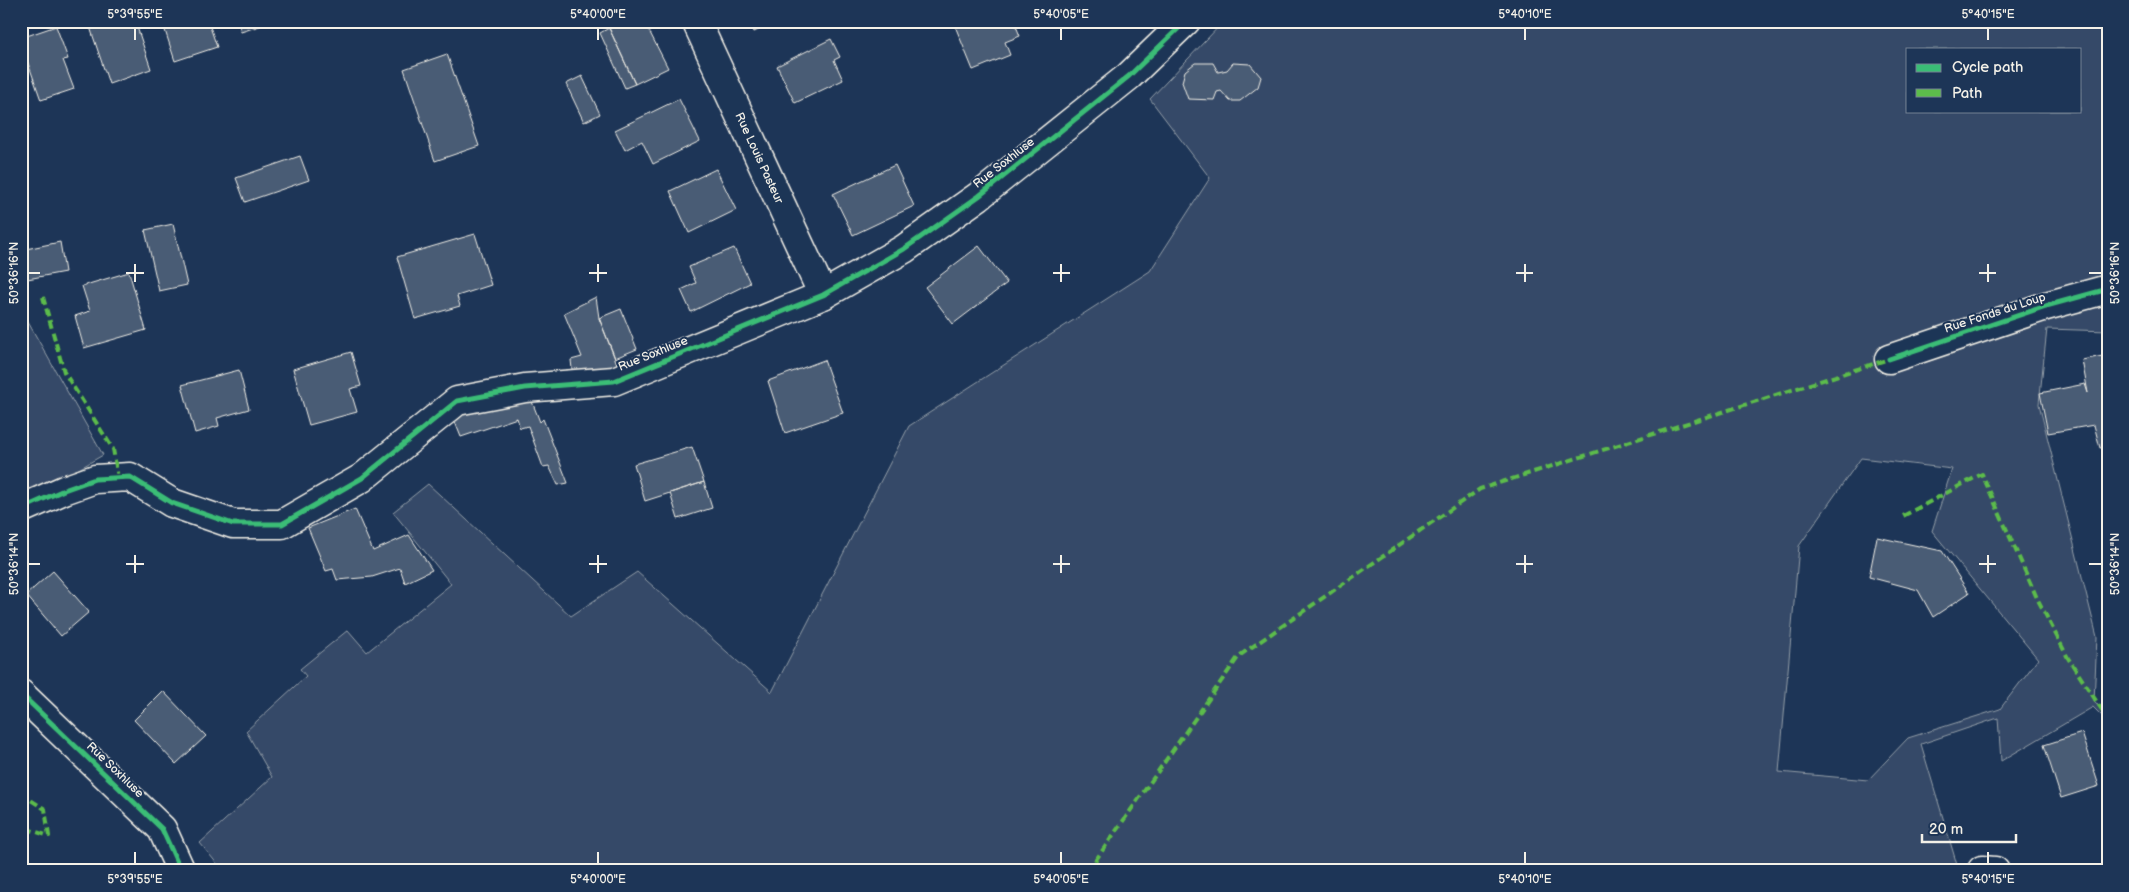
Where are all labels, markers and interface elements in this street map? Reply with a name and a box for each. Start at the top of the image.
text: 5°39'55"E [107,7,163,22]
text: 5°40'00"E [570,7,626,22]
text: 5°40'05"E [1033,7,1089,22]
text: 5°40'10"E [1498,7,1552,22]
text: 5°40'15"E [1961,7,2015,22]
legend [1906,48,2082,112]
text: Cycle path [1952,58,2023,77]
text: Path [1952,84,1982,103]
street label: Rue Louis Pasteur [732,110,787,207]
street label: Rue Soxhluse [970,134,1038,192]
text: 50°36'16"N [7,242,22,304]
text: 50°36'16"N [2108,242,2123,304]
street label: Rue Fonds du Loup [1942,290,2048,336]
street label: Rue Soxhluse [616,333,690,375]
text: 50°36'14"N [7,533,22,595]
text: 50°36'14"N [2108,533,2123,595]
street label: Rue Soxhluse [83,739,147,801]
scale bar [1922,812,2015,844]
text: 20 m [1929,820,1963,839]
text: 5°39'55"E [107,872,163,887]
text: 5°40'00"E [570,872,626,887]
text: 5°40'05"E [1033,872,1089,887]
text: 5°40'10"E [1498,872,1552,887]
text: 5°40'15"E [1961,872,2015,887]

